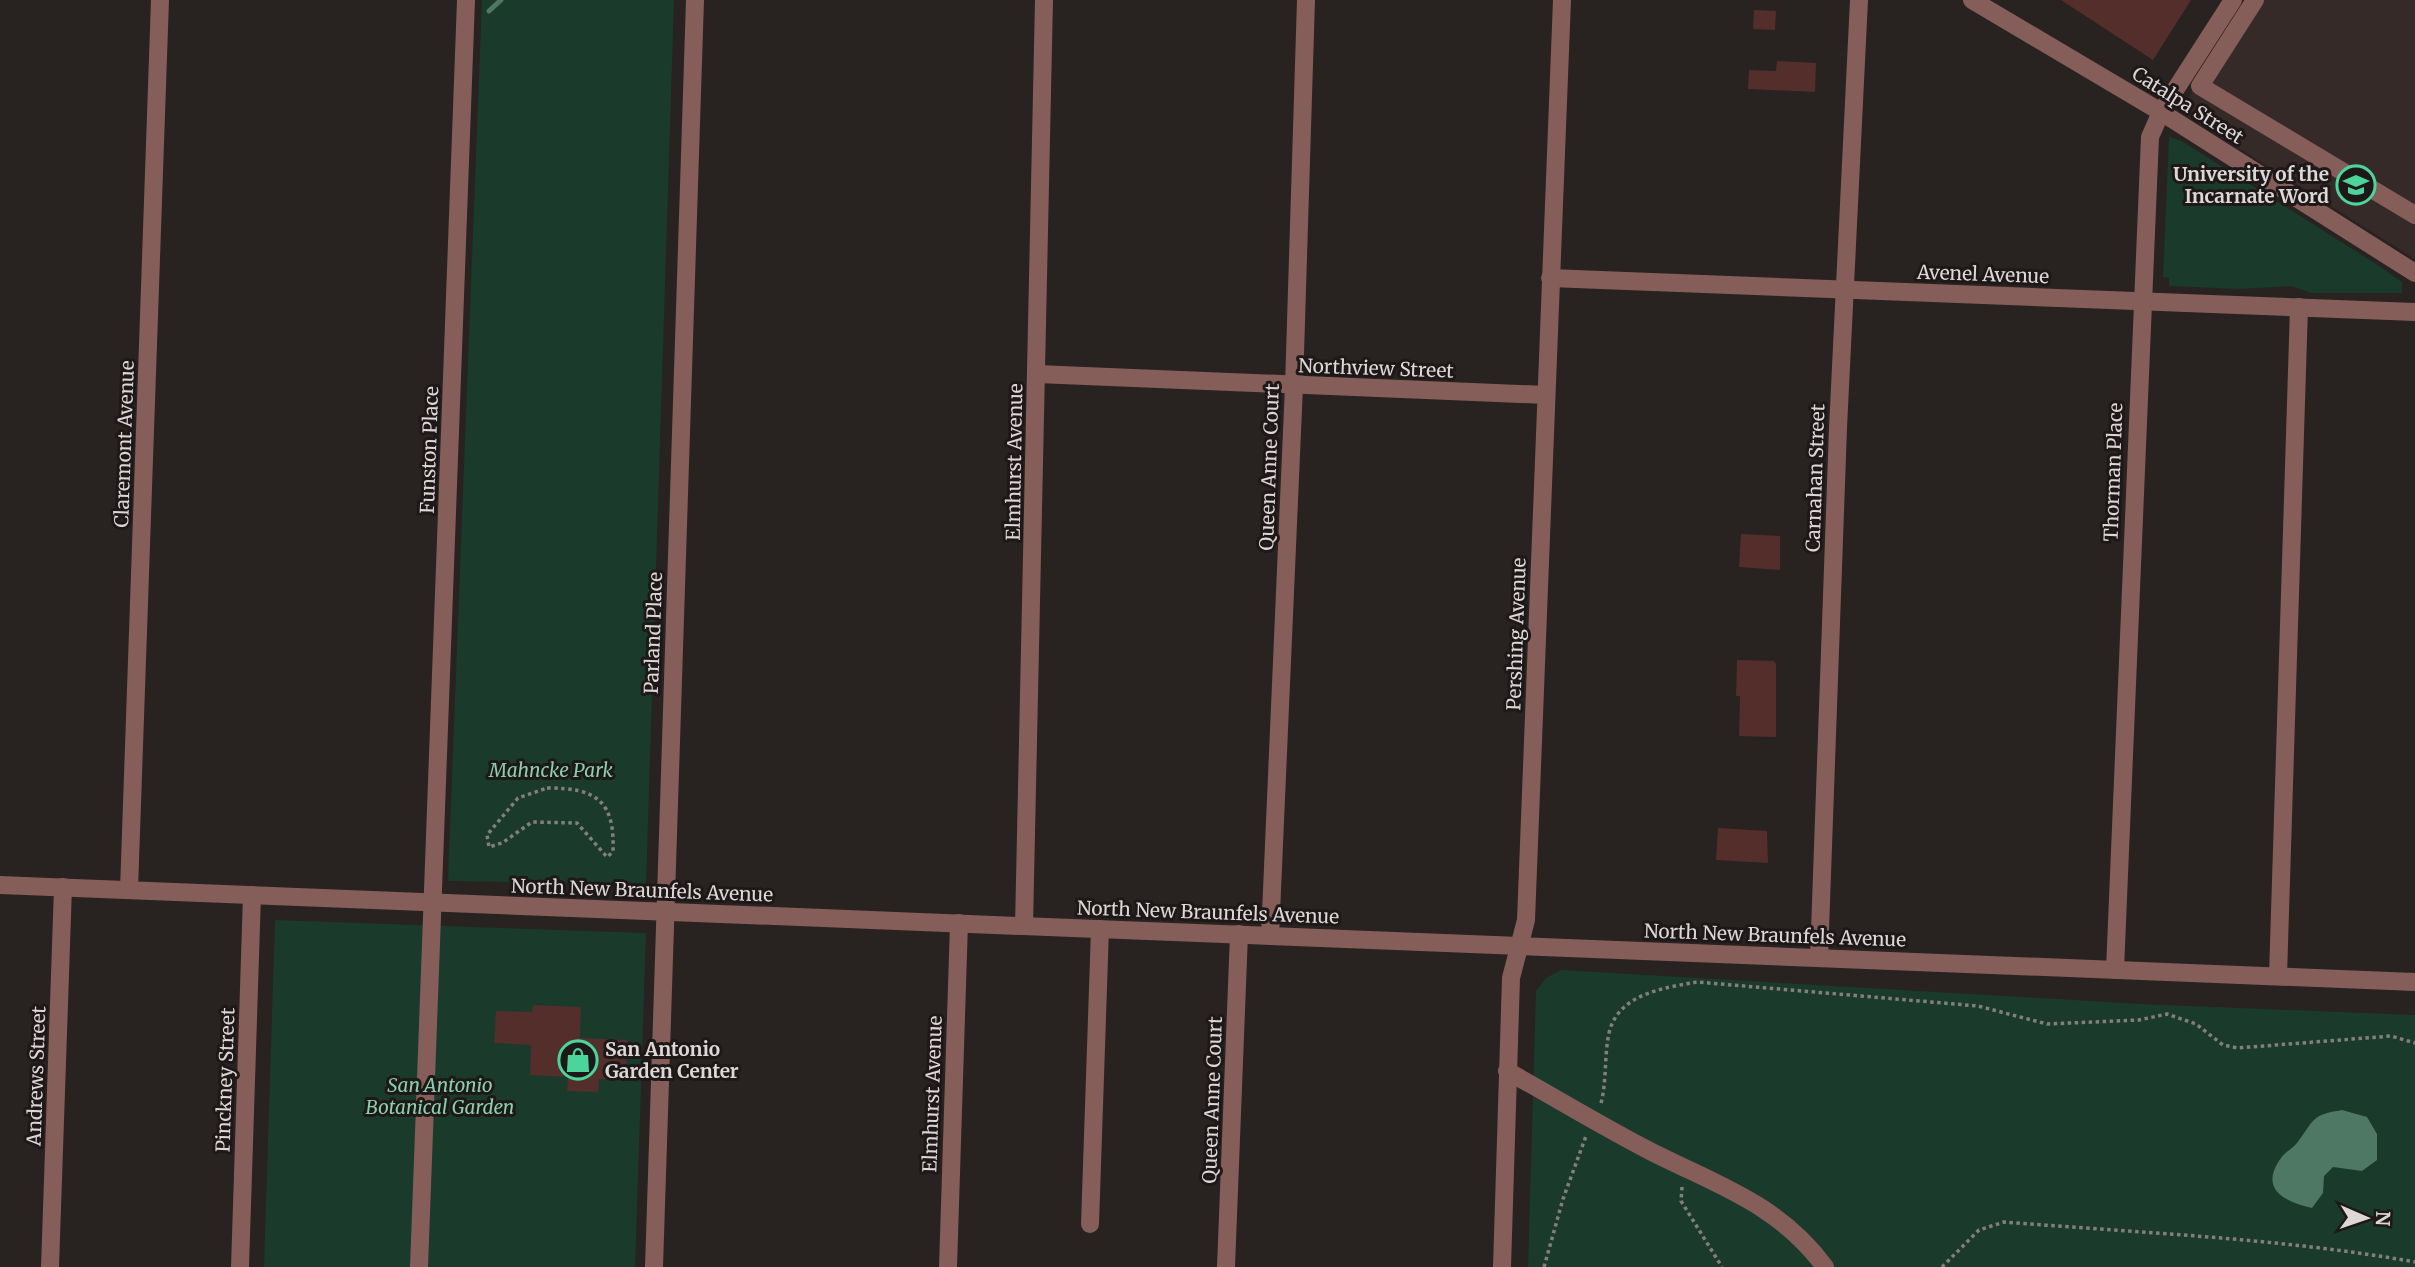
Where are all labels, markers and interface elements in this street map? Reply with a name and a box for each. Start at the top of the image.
street label: Catalpa Street [2128,61,2249,149]
place label: University of the Incarnate Word [2173,162,2329,208]
school or university icon: University of the Incarnate Word [2335,164,2377,206]
street label: Avenel Avenue [1915,260,2050,288]
street label: Northview Street [1298,353,1455,383]
street label: Claremont Avenue [109,360,139,528]
street label: Queen Anne Court [1254,382,1284,551]
street label: Elmhurst Avenue [1001,383,1027,541]
street label: Funston Place [415,386,443,514]
street label: Thorman Place [2099,402,2127,542]
street label: Carnahan Street [1800,403,1830,552]
street label: Pershing Avenue [1501,557,1531,711]
street label: Parland Place [639,571,667,695]
park label: Mahncke Park [488,758,614,782]
street label: North New Braunfels Avenue [511,873,774,907]
street label: North New Braunfels Avenue [1077,895,1340,929]
street label: North New Braunfels Avenue [1644,918,1907,952]
street label: Andrews Street [22,1005,50,1147]
street label: Pinckney Street [210,1007,240,1153]
street label: Elmhurst Avenue [917,1015,947,1173]
street label: Queen Anne Court [1197,1015,1227,1184]
place label: San Antonio Garden Center [605,1037,739,1083]
shop icon: San Antonio Garden Center [557,1039,599,1081]
park label: San Antonio Botanical Garden [366,1073,514,1119]
north arrow [2331,1183,2401,1253]
text: N [2371,1211,2395,1227]

